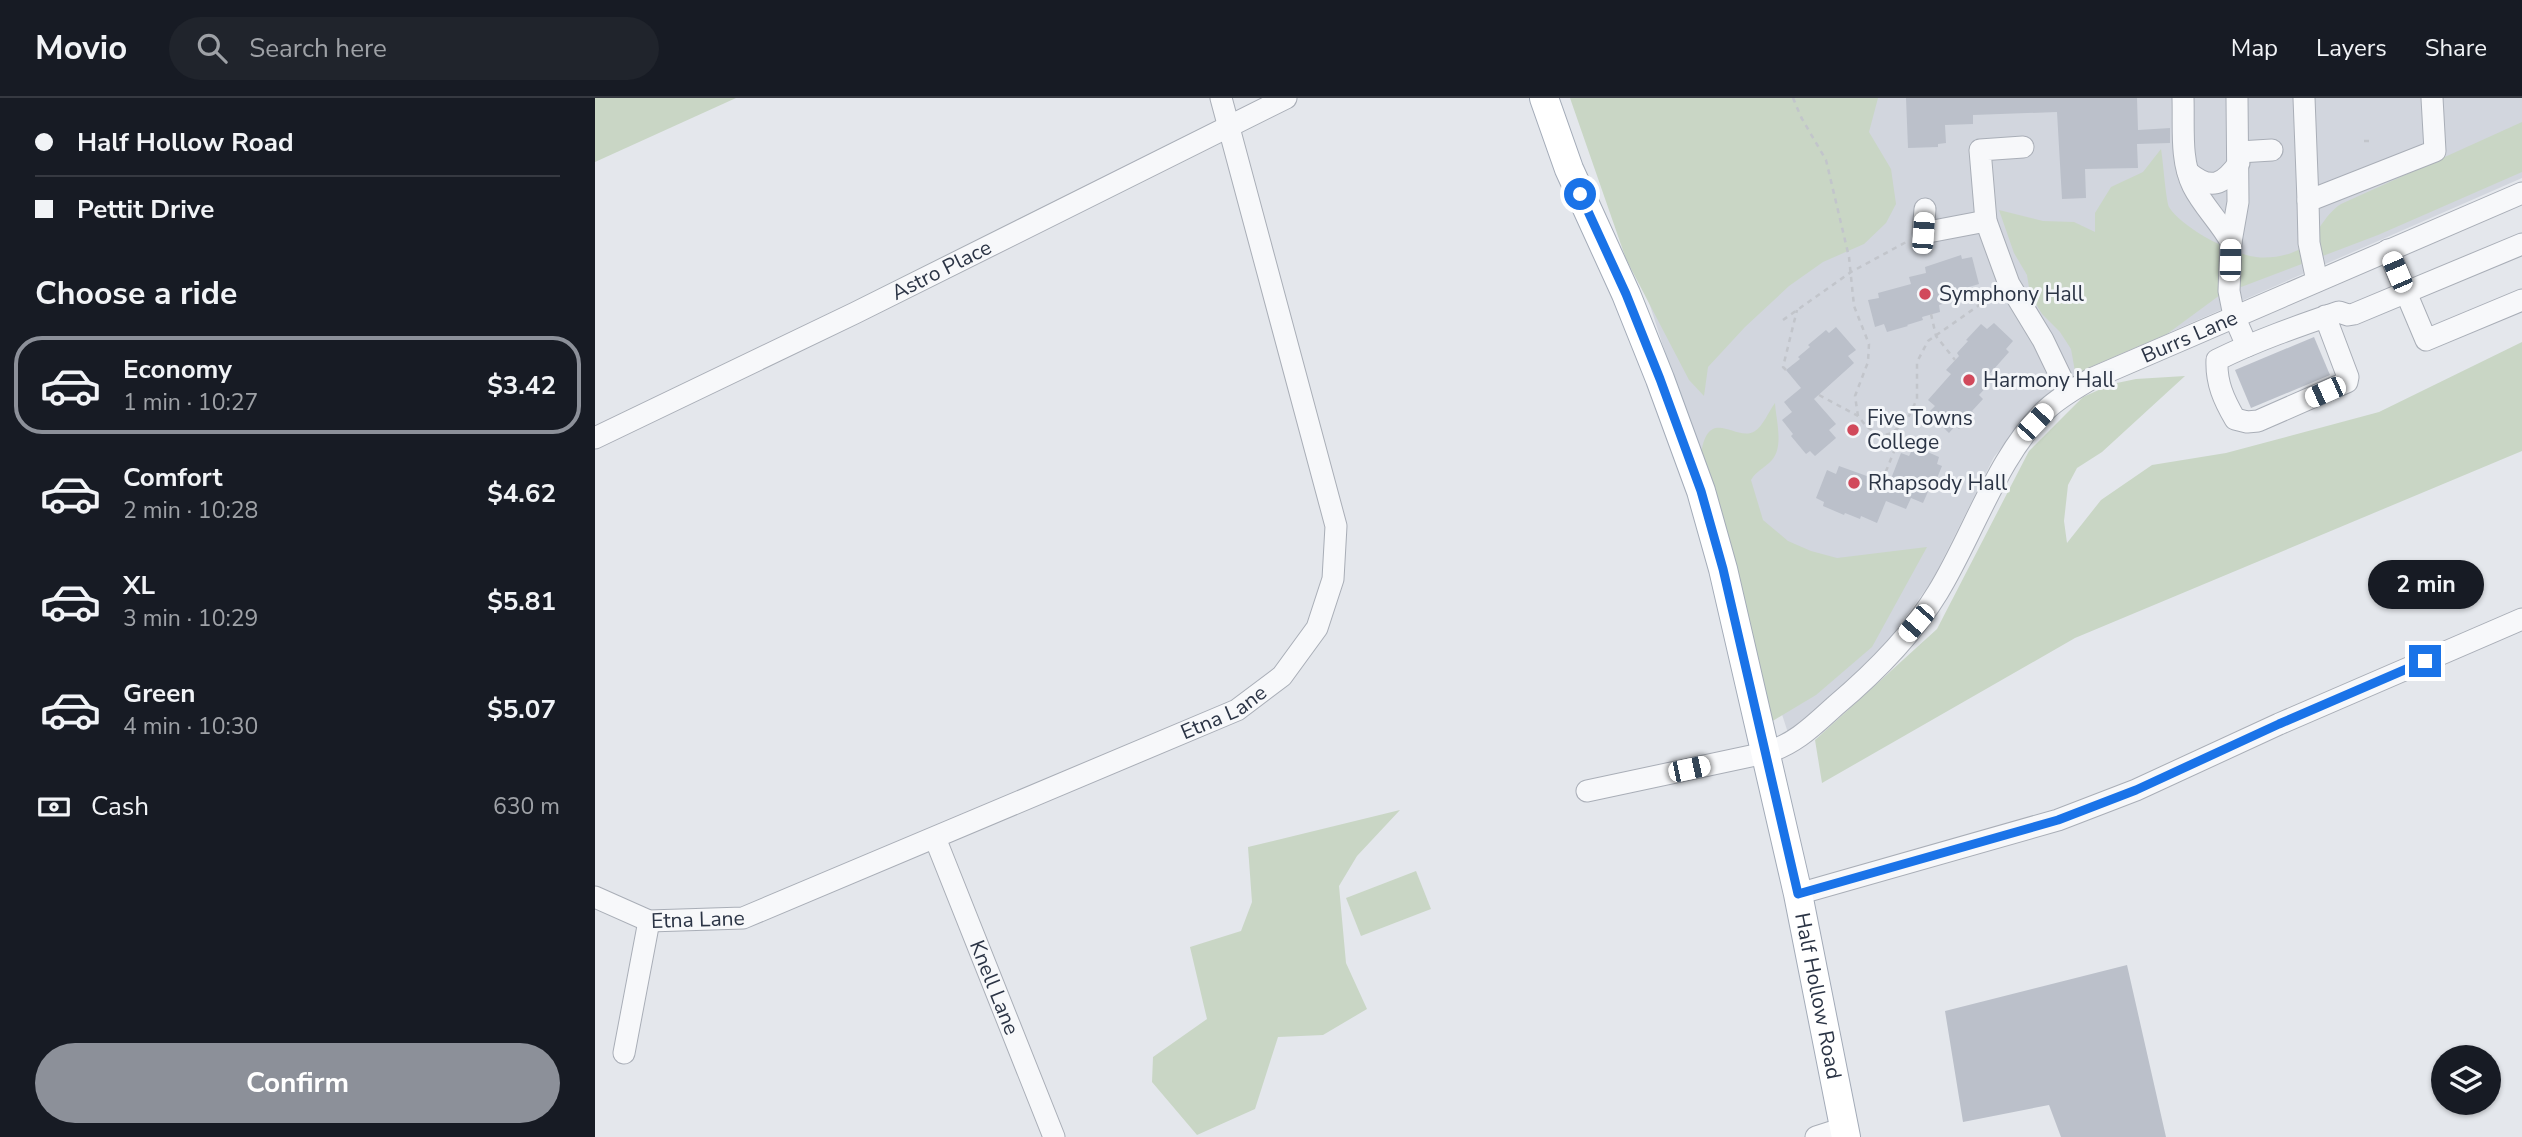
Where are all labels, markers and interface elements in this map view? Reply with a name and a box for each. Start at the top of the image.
search box [169,17,659,80]
text: Movio [35,26,127,71]
icon: search [193,29,231,67]
text: Search here [249,31,387,66]
text: Map [2231,32,2278,64]
text: Layers [2316,32,2387,64]
text: Share [2425,32,2487,64]
text: Half Hollow Road [77,125,294,160]
route start [1564,178,1596,210]
text: Pettit Drive [77,192,214,227]
car [1912,211,1935,255]
street label: Astro Place [887,233,996,307]
car [2220,239,2241,281]
car [2380,249,2415,295]
text: Choose a ride [35,272,237,315]
place label: Symphony Hall [1939,280,2085,308]
marker: Symphony Hall [1917,286,1933,302]
street label: Burrs Lane [2137,303,2242,370]
text: Economy [123,352,232,387]
icon: car [39,354,102,417]
place label: Harmony Hall [1983,366,2116,394]
text: $3.42 [487,368,556,403]
marker: Harmony Hall [1961,372,1977,388]
car [2302,374,2349,410]
text: 1 min · 10:27 [123,387,258,418]
car [2013,399,2058,445]
place label: Five Towns College [1867,404,1973,456]
marker: Five Towns College [1845,422,1861,438]
text: Comfort [123,460,223,495]
icon: car [39,462,102,525]
place label: Rhapsody Hall [1868,469,2008,497]
marker: Rhapsody Hall [1846,475,1862,491]
text: $4.62 [487,476,556,511]
text: 2 min · 10:28 [123,495,258,526]
callout: 2 min [2367,560,2483,608]
text: XL [123,568,155,603]
text: 2 min [2396,569,2456,600]
icon: car [39,570,102,633]
text: $5.81 [487,584,556,619]
car [1895,600,1938,646]
text: 3 min · 10:29 [123,603,258,634]
route end [2409,645,2441,677]
text: Green [123,676,196,711]
icon: car [39,678,102,741]
street label: Etna Lane [1176,679,1272,746]
text: $5.07 [487,692,556,727]
text: 4 min · 10:30 [123,711,258,742]
car [1667,754,1712,784]
icon: cash [35,788,73,826]
text: Cash [91,789,149,824]
text: 630 m [493,791,560,822]
street label: Etna Lane [651,904,745,935]
street label: Half Hollow Road [1788,910,1848,1082]
street label: Knell Lane [963,936,1026,1039]
button: Confirm [35,1043,560,1123]
map controls [2431,1045,2501,1115]
button: layers [2431,1045,2501,1115]

